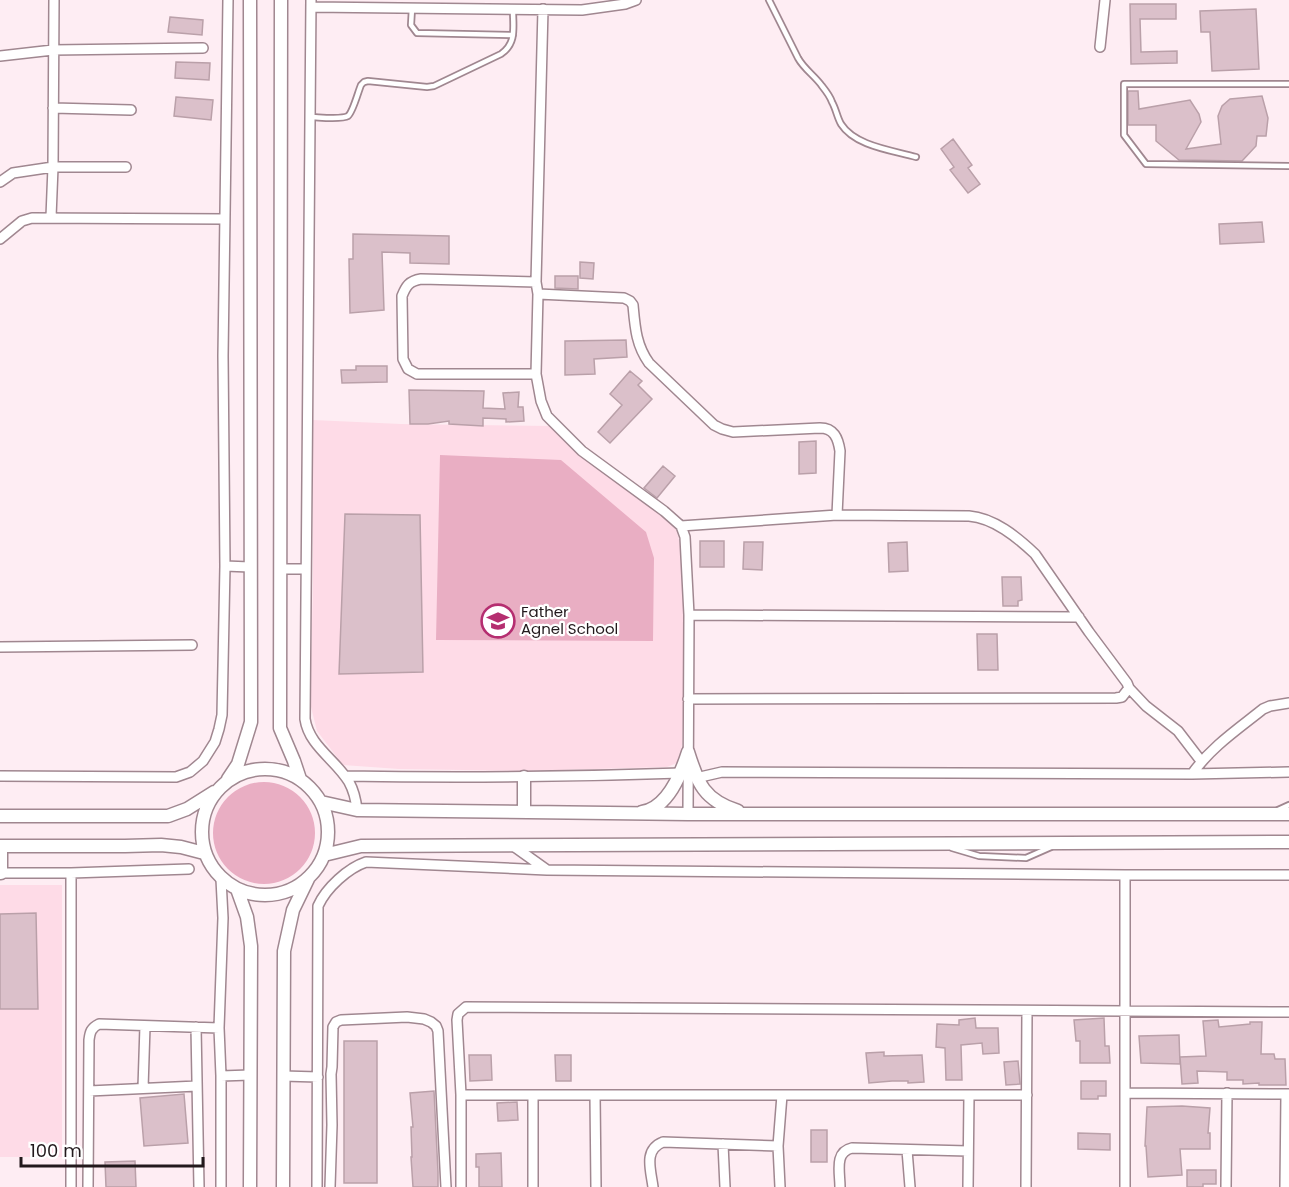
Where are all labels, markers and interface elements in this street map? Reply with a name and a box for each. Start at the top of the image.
place label: Father Agnel School [521,601,618,639]
school or university icon: Father Agnel School [480,603,516,639]
scale bar [21,1130,202,1168]
text: 100 m [30,1138,82,1163]

